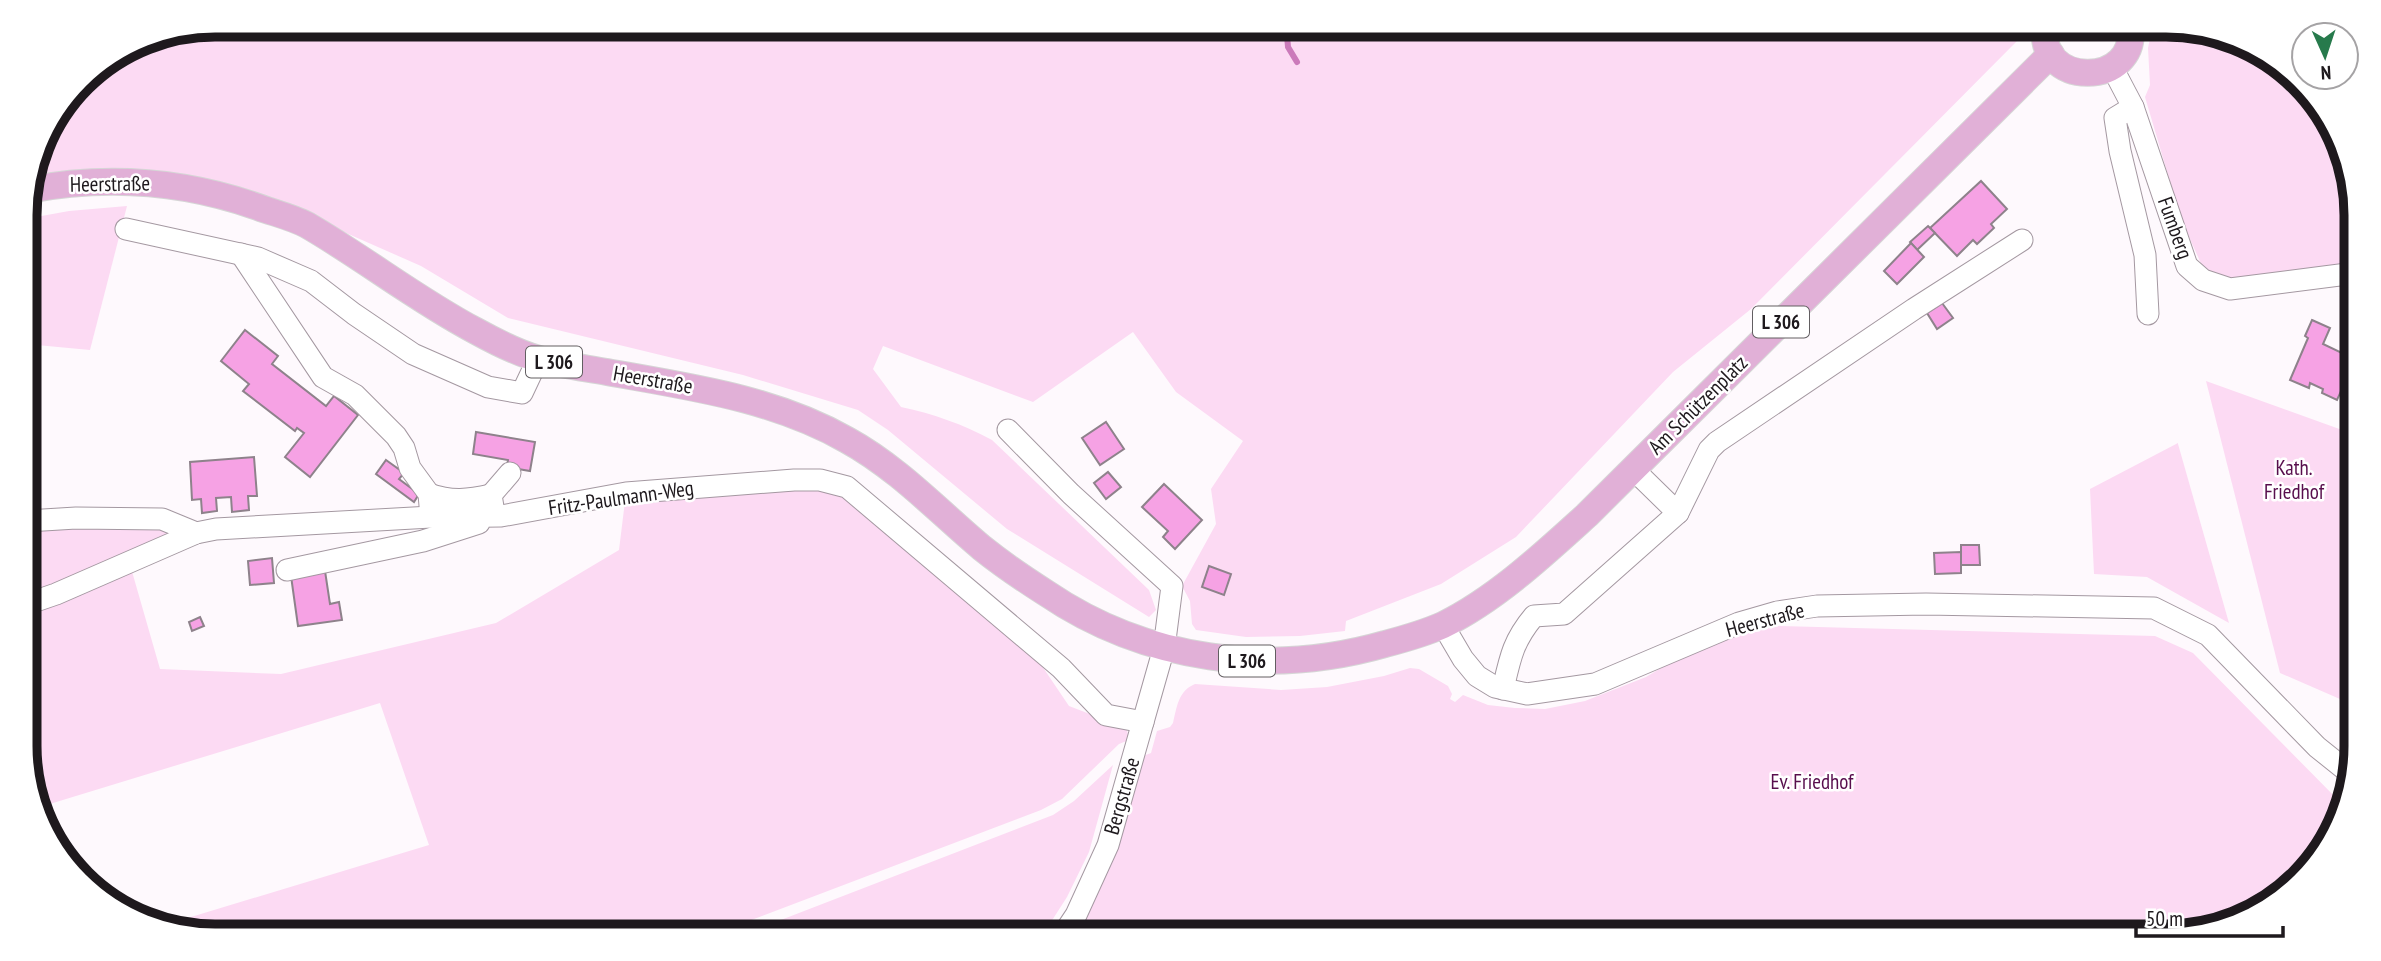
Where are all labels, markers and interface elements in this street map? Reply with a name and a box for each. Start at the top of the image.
north arrow [2290,21,2360,91]
text: N [2320,61,2332,85]
street label: Heerstraße [70,169,150,198]
street label: Fumberg [2152,193,2199,263]
road number: L 306 [1753,306,1809,338]
road number: L 306 [526,346,582,378]
street label: Am Schützenplatz [1642,349,1753,460]
street label: Heerstraße [611,359,695,400]
park label: Kath. Friedhof [2264,454,2325,505]
street label: Fritz-Paulmann-Weg [546,474,695,521]
street label: Heerstraße [1723,596,1807,643]
road number: L 306 [1219,646,1275,676]
street label: Bergstraße [1098,754,1145,838]
park label: Ev. Friedhof [1771,768,1854,795]
scale bar [2136,894,2283,938]
text: 50 m [2146,905,2183,932]

